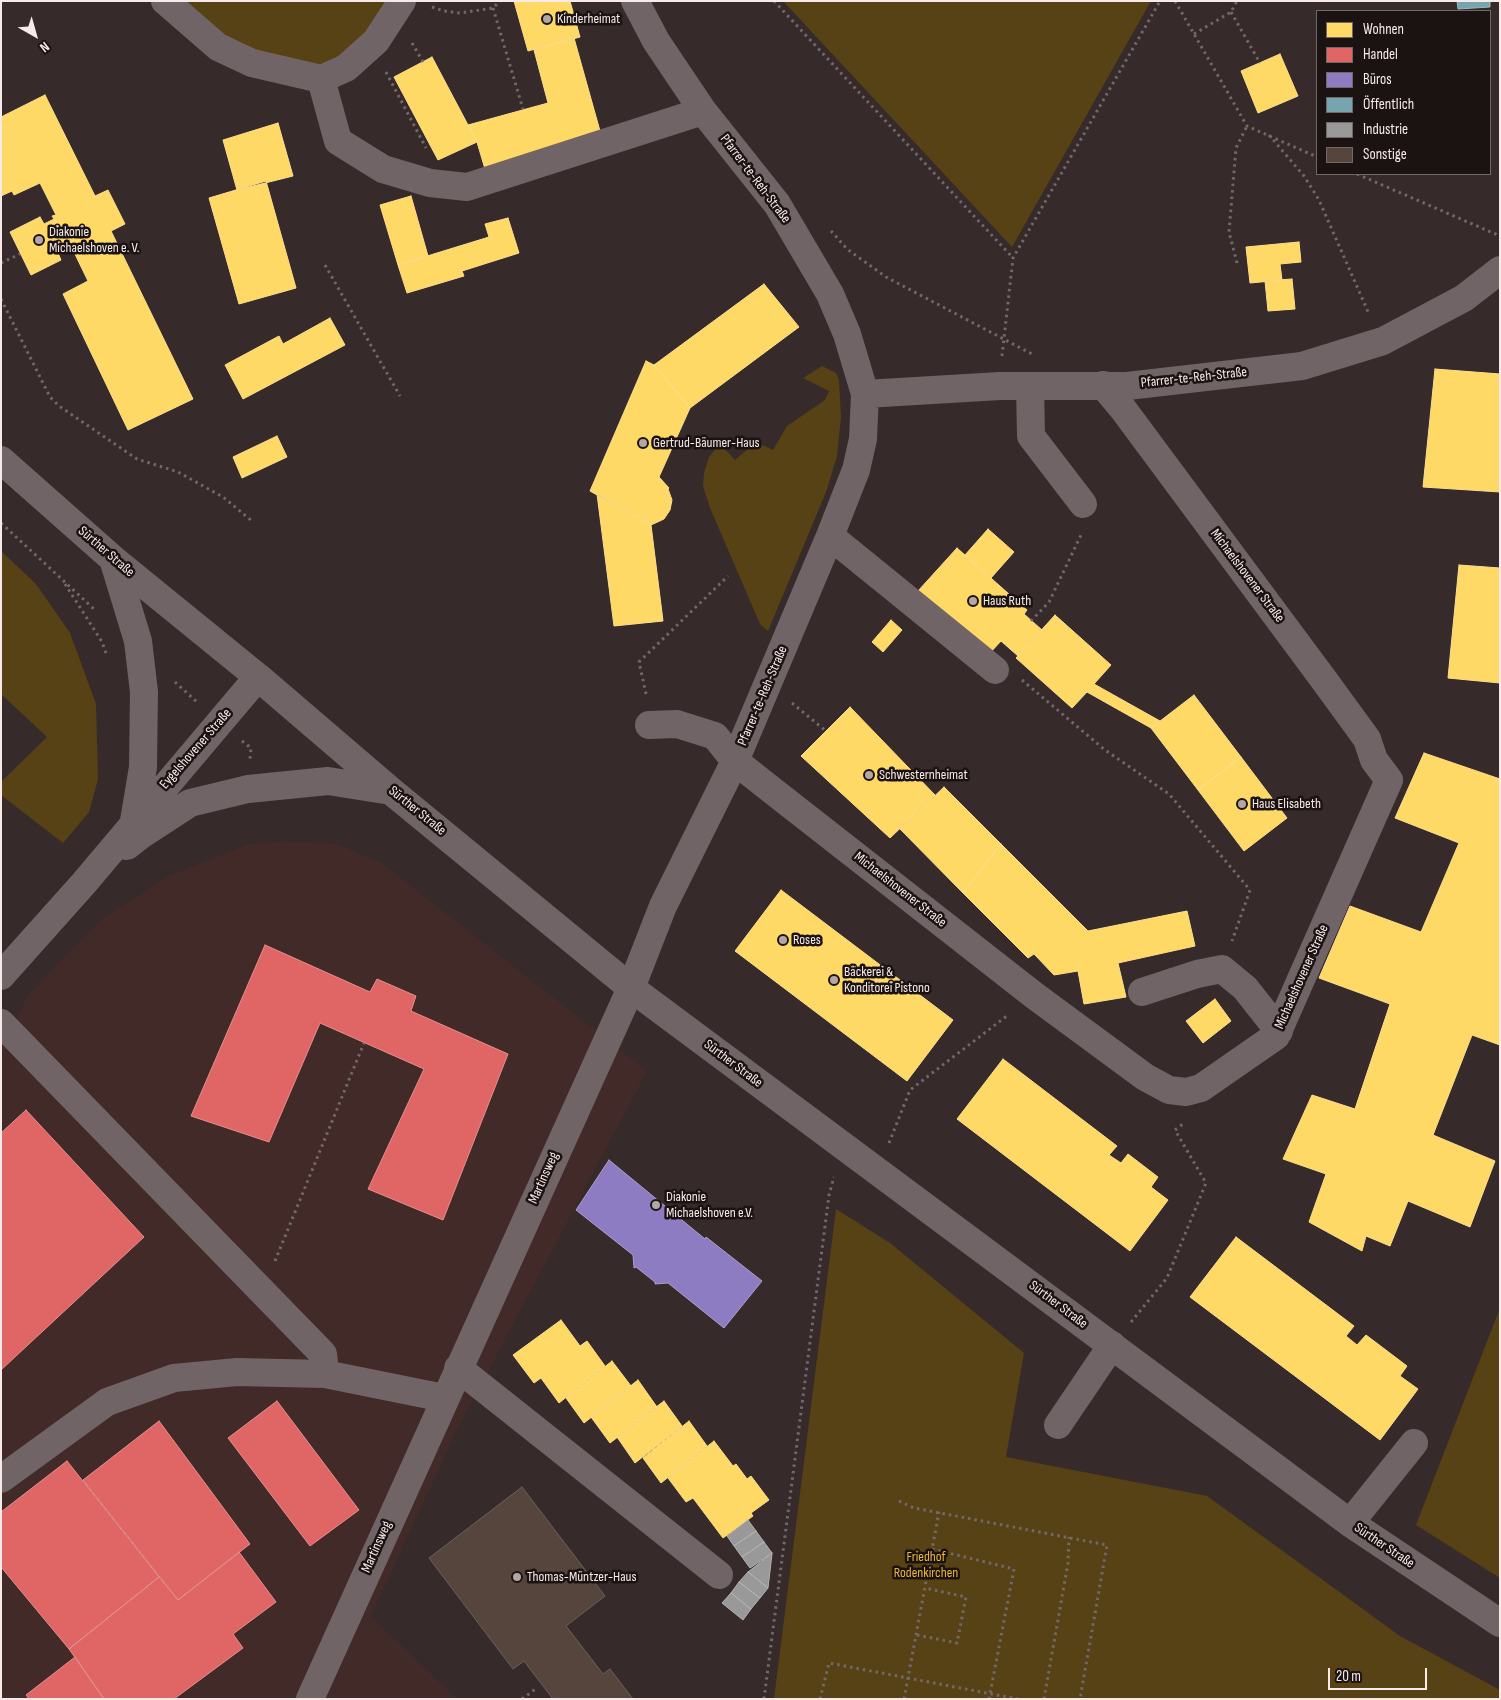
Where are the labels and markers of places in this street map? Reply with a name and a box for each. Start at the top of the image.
place label: Kinderheimat [557,11,620,27]
marker: Kinderheimat [541,13,553,25]
place label: Diakonie Michaelshoven e. V. [49,224,139,256]
marker: Diakonie Michaelshoven e. V. [33,234,45,246]
place label: Gertrud-Bäumer-Haus [653,435,760,451]
marker: Gertrud-Bäumer-Haus [637,437,649,449]
place label: Haus Ruth [983,593,1031,609]
marker: Haus Ruth [967,595,979,607]
place label: Schwesternheimat [879,767,968,783]
marker: Schwesternheimat [863,769,875,781]
place label: Haus Elisabeth [1252,796,1321,812]
marker: Haus Elisabeth [1236,798,1248,810]
place label: Roses [793,932,821,948]
marker: Roses [777,934,789,946]
place label: Bäckerei & Konditorei Pistono [844,964,930,996]
marker: Bäckerei & Konditorei Pistono [828,974,840,986]
place label: Diakonie Michaelshoven e.V. [666,1189,753,1222]
marker: Diakonie Michaelshoven e.V. [650,1199,662,1211]
place label: Thomas-Müntzer-Haus [527,1569,636,1585]
marker: Thomas-Müntzer-Haus [511,1571,523,1583]

